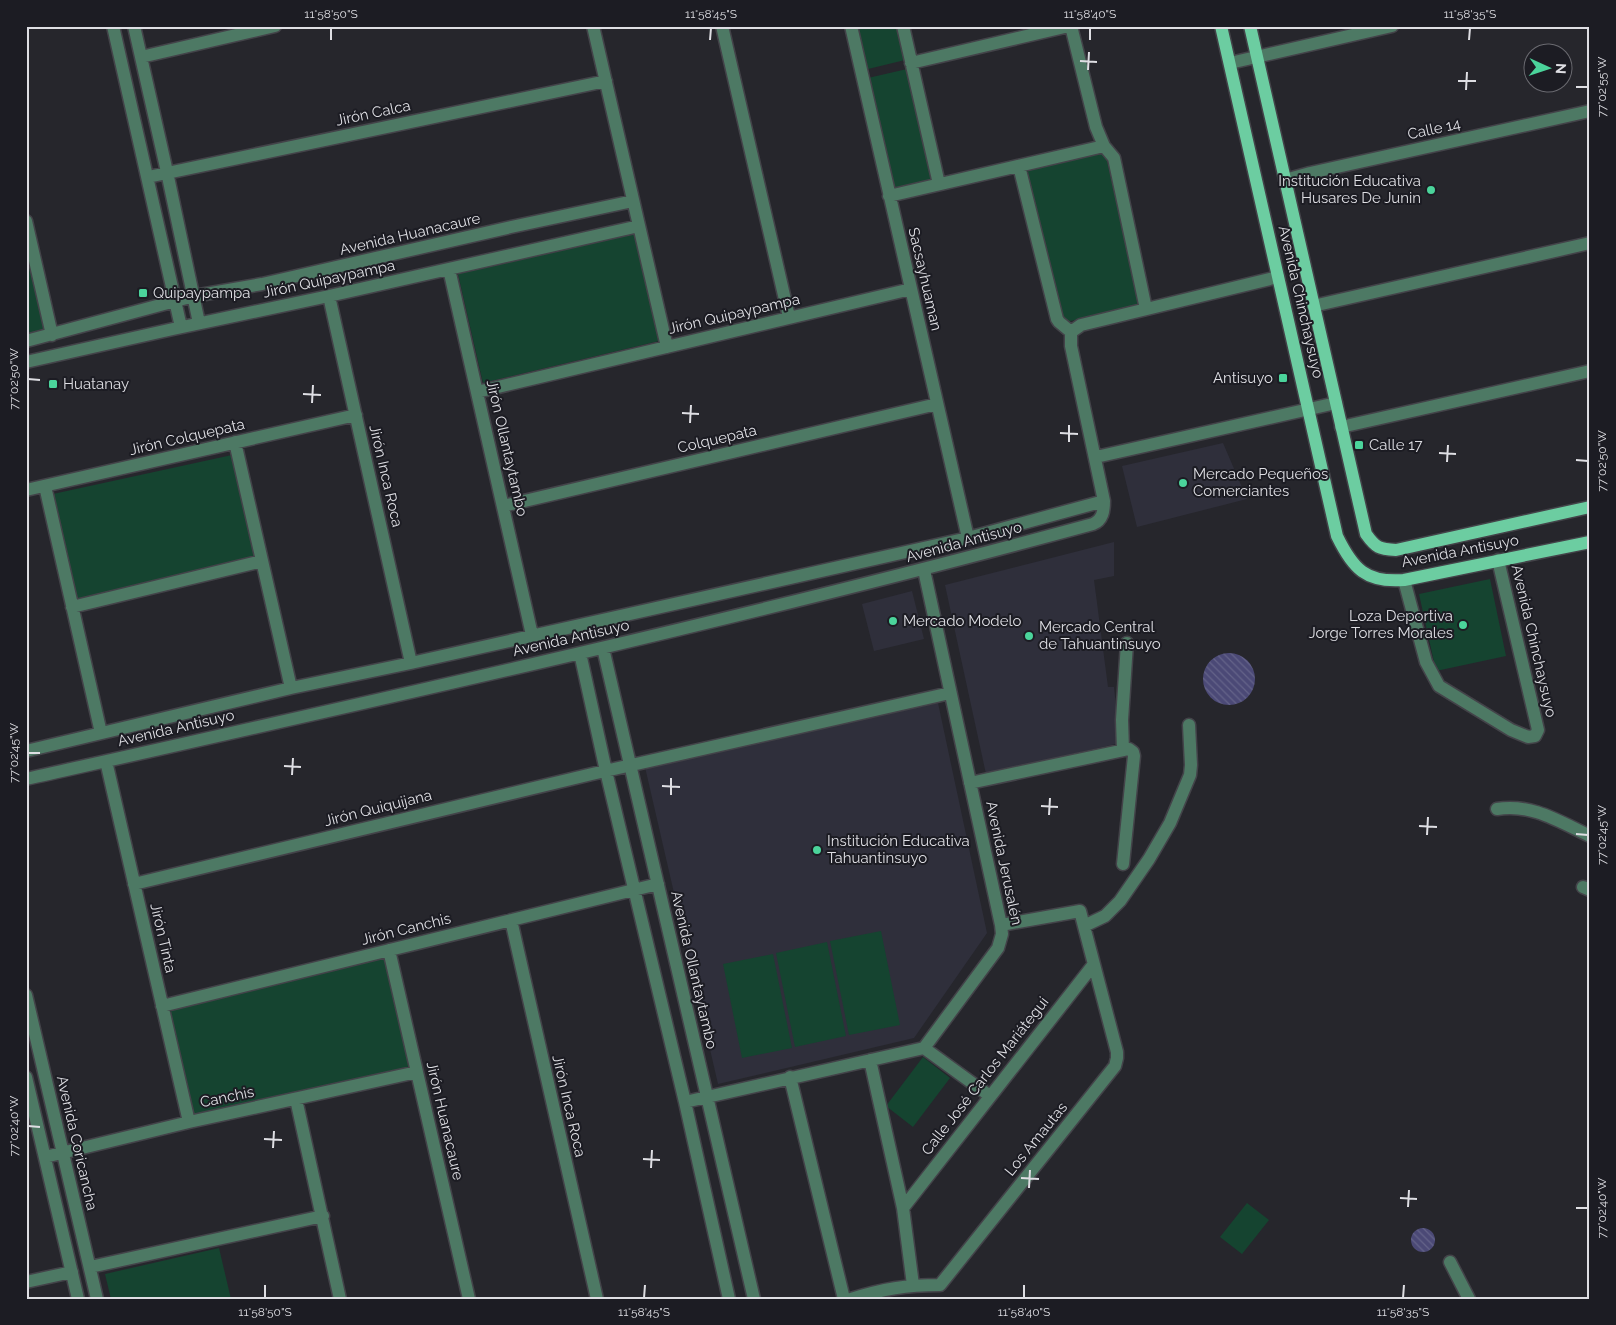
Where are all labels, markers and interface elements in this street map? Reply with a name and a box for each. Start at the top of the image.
text: 11°58'50"S [304,7,358,21]
text: 11°58'45"S [685,7,737,21]
text: 11°58'40"S [1064,7,1116,21]
text: 11°58'35"S [1444,7,1496,21]
north arrow [1524,42,1574,92]
text: 77°02'55"W [1595,56,1609,117]
text: N [1553,63,1569,74]
street label: Jirón Calca [334,96,412,130]
street label: Calle 14 [1406,115,1462,143]
place label: Institución Educativa Husares De Junin [1278,172,1421,207]
marker: Institución Educativa Husares De Junin [1425,184,1437,196]
street label: Avenida Huanacaure [338,209,482,259]
street label: Avenida Chinchaysuyo [1275,224,1327,380]
street label: Sacsayhuaman [904,226,946,332]
street label: Jirón Quipaypampa [261,256,397,302]
place label: Quipaypampa [153,284,250,302]
marker: Quipaypampa [137,287,149,299]
street label: Jirón Quipaypampa [667,290,801,338]
text: 77°02'50"W [7,348,21,410]
place label: Antisuyo [1213,369,1273,387]
marker: Antisuyo [1277,372,1289,384]
place label: Huatanay [63,375,129,393]
marker: Huatanay [47,378,59,390]
street label: Jirón Ollantaytambo [483,378,531,518]
street label: Jirón Colquepata [128,415,246,459]
street label: Colquepata [676,421,758,457]
street label: Jirón Inca Roca [365,423,407,529]
text: 77°02'50"W [1595,430,1609,492]
place label: Calle 17 [1369,436,1423,454]
marker: Calle 17 [1353,439,1365,451]
place label: Mercado Pequeños Comerciantes [1193,465,1328,500]
marker: Mercado Pequeños Comerciantes [1177,477,1189,489]
street label: Avenida Antisuyo [904,518,1024,566]
street label: Avenida Antisuyo [1400,531,1520,571]
street label: Avenida Chinchaysuyo [1508,563,1560,719]
place label: Loza Deportiva Jorge Torres Morales [1308,607,1453,642]
place label: Mercado Modelo [903,612,1022,630]
marker: Mercado Modelo [887,615,899,627]
street label: Avenida Antisuyo [511,616,631,660]
place label: Mercado Central de Tahuantinsuyo [1039,618,1161,653]
marker: Loza Deportiva Jorge Torres Morales [1457,619,1469,631]
marker: Mercado Central de Tahuantinsuyo [1023,630,1035,642]
street label: Avenida Antisuyo [116,706,236,750]
text: 77°02'45"W [7,723,21,783]
street label: Jirón Quiquijana [322,786,434,830]
street label: Avenida Jerusalén [982,799,1026,927]
text: 77°02'45"W [1595,805,1609,865]
place label: Institución Educativa Tahuantinsuyo [827,832,970,867]
marker: Institución Educativa Tahuantinsuyo [811,844,823,856]
street label: Avenida Ollantaytambo [667,889,721,1051]
street label: Jirón Tinta [146,901,180,975]
street label: Jirón Canchis [359,909,453,949]
street label: Calle José Carlos Mariátegui [918,993,1052,1159]
street label: Jirón Inca Roca [548,1053,590,1159]
street label: Jirón Huanacaure [423,1060,467,1182]
street label: Avenida Coricancha [53,1074,101,1212]
street label: Canchis [198,1083,256,1111]
text: 77°02'40"W [7,1095,21,1156]
street label: Los Amautas [1001,1099,1071,1179]
text: 77°02'40"W [1595,1177,1609,1238]
text: 11°58'50"S [238,1305,292,1319]
text: 11°58'45"S [618,1305,670,1319]
text: 11°58'40"S [998,1305,1050,1319]
text: 11°58'35"S [1377,1305,1429,1319]

